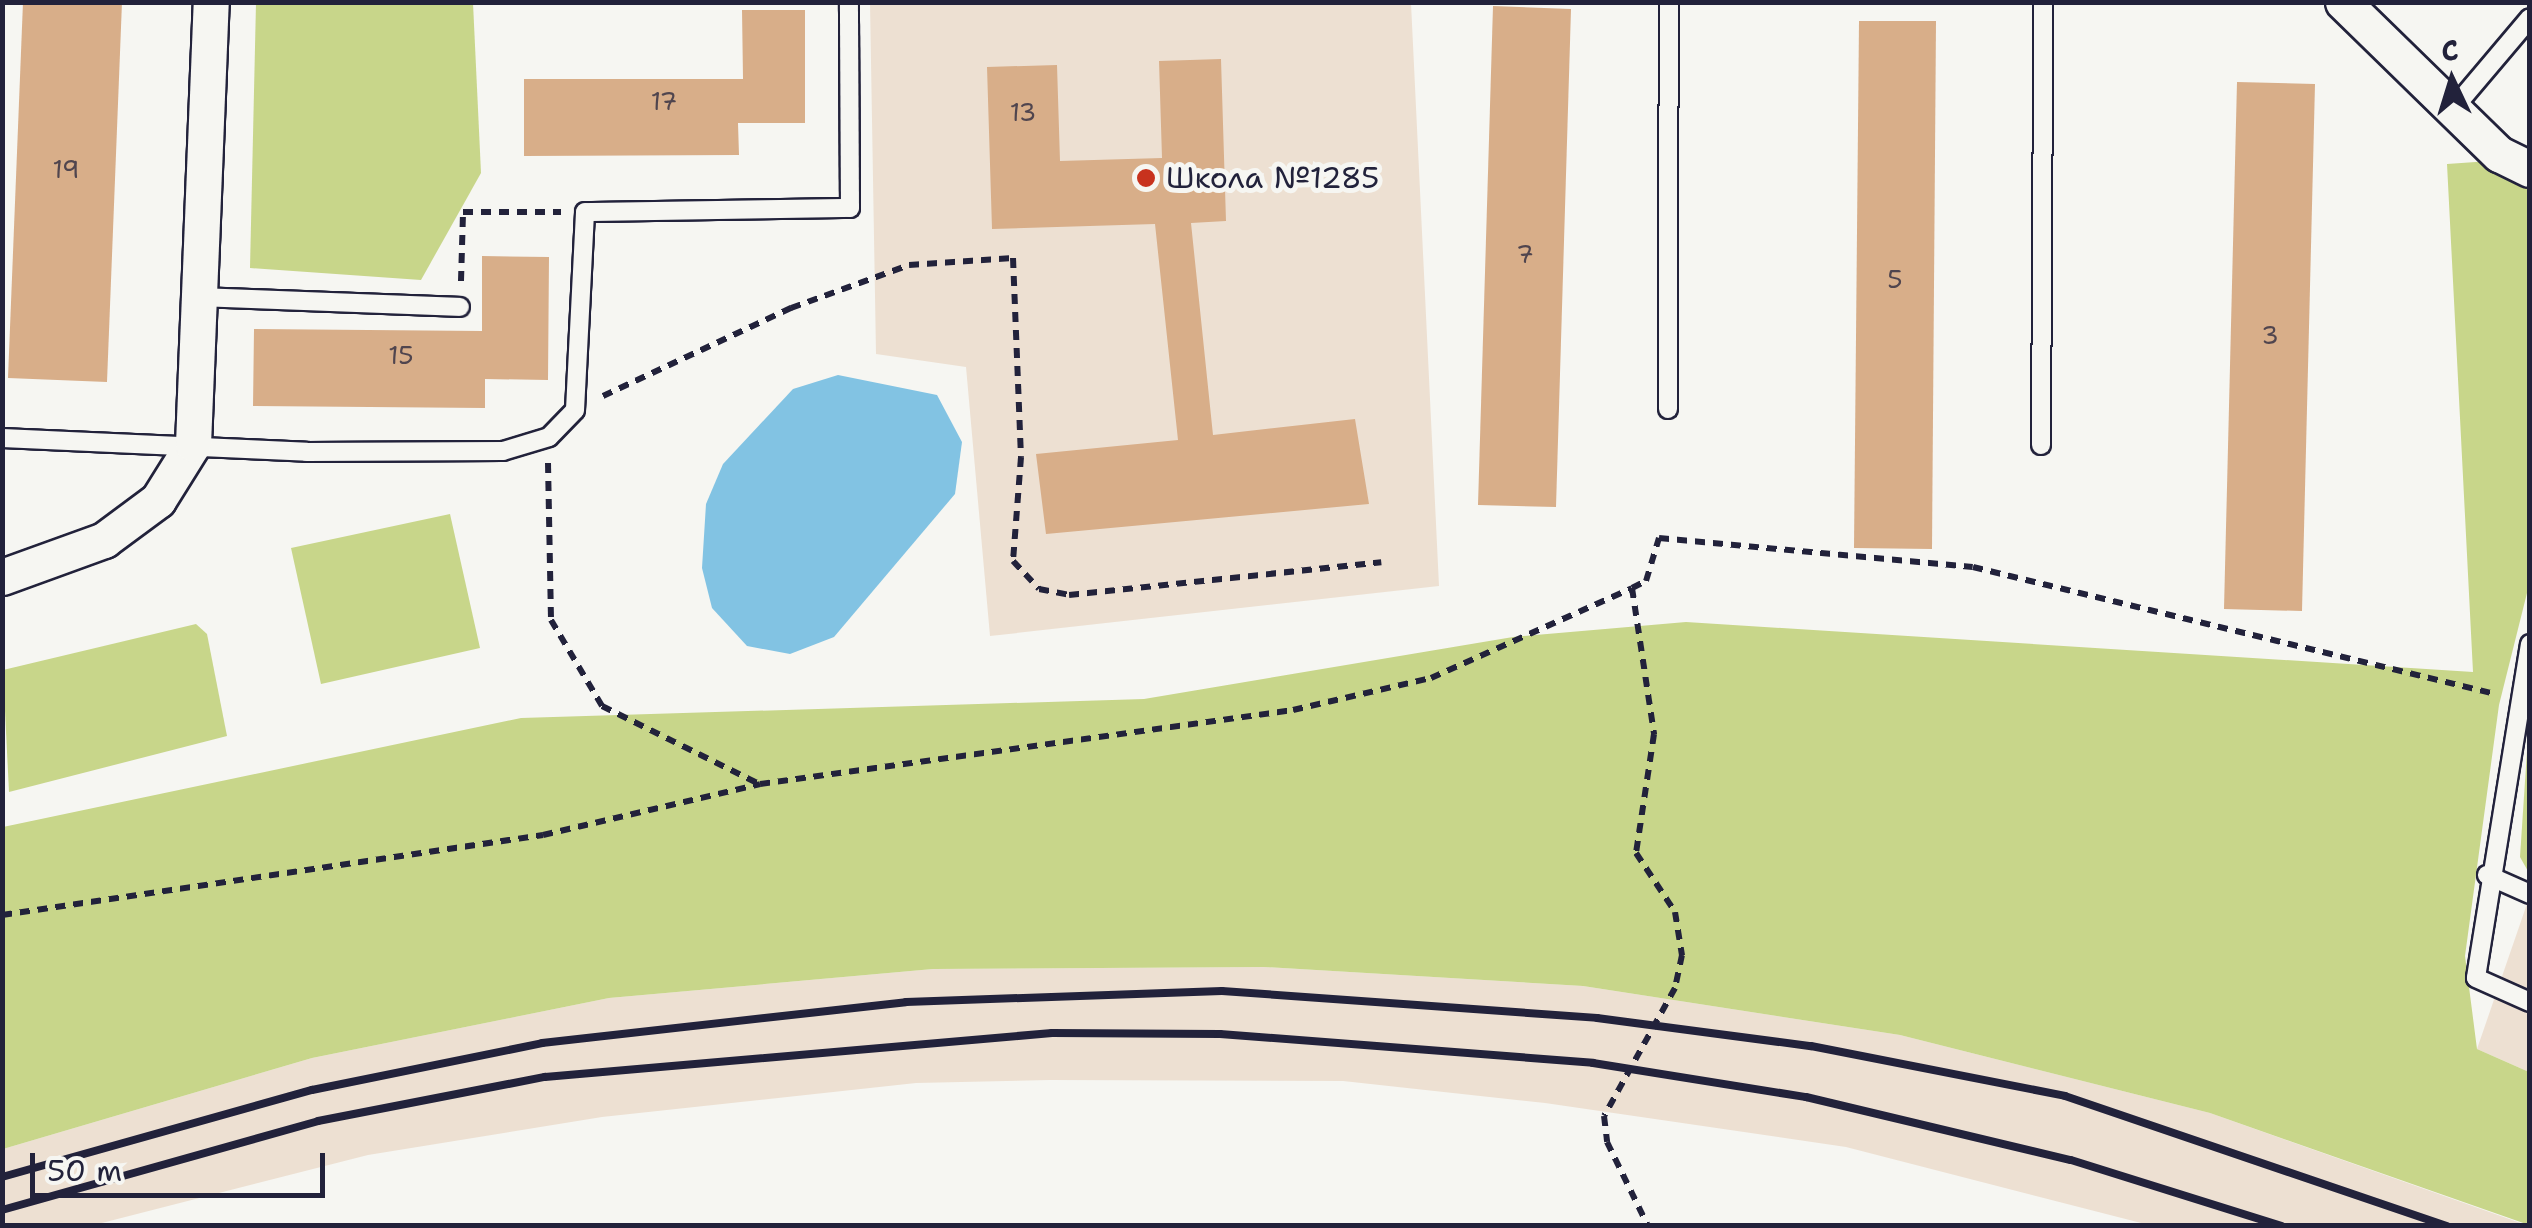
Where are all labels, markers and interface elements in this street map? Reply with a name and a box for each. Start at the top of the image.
north arrow [2402,30,2502,130]
text: С [2440,31,2460,70]
house number: 17 [651,86,677,116]
house number: 13 [1010,97,1036,127]
house number: 19 [53,154,79,184]
place label: Школа №1285 [1166,160,1379,196]
marker: Школа №1285 [1135,167,1157,189]
house number: 7 [1516,239,1534,269]
house number: 5 [1887,264,1903,294]
house number: 3 [2261,320,2279,350]
house number: 15 [388,340,414,370]
scale bar [35,1133,330,1195]
text: 50 m [47,1150,122,1191]

